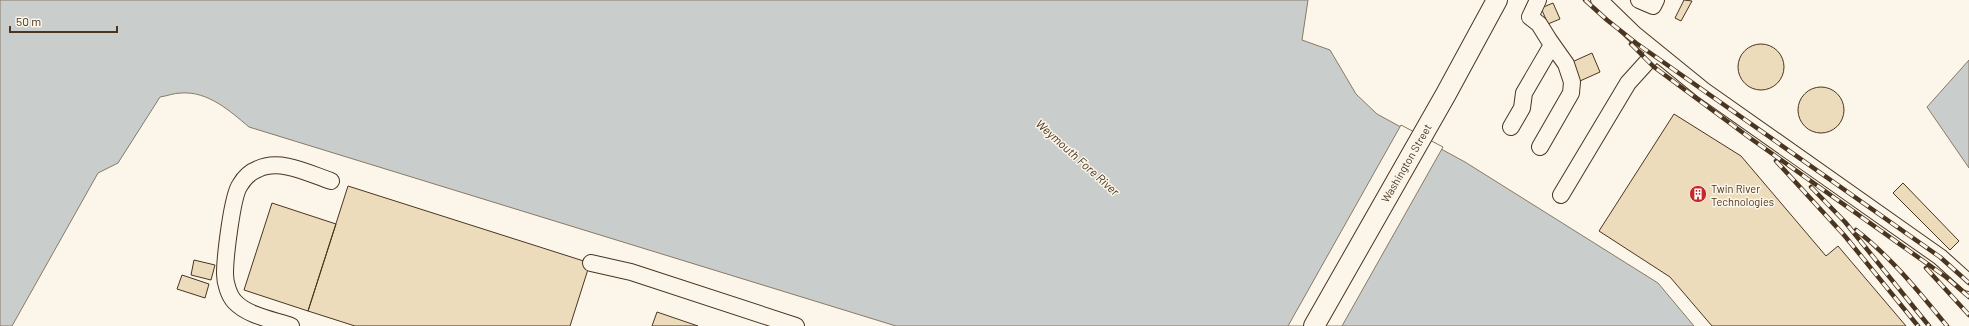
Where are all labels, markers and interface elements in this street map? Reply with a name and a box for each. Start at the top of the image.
scale bar [10,8,117,34]
text: 50 m [16,14,41,28]
water label: Weymouth Fore River [1034,116,1123,199]
street label: Washington Street [1378,121,1434,205]
place label: Twin River Technologies [1711,182,1774,208]
building icon: Twin River Technologies [1688,184,1708,204]

